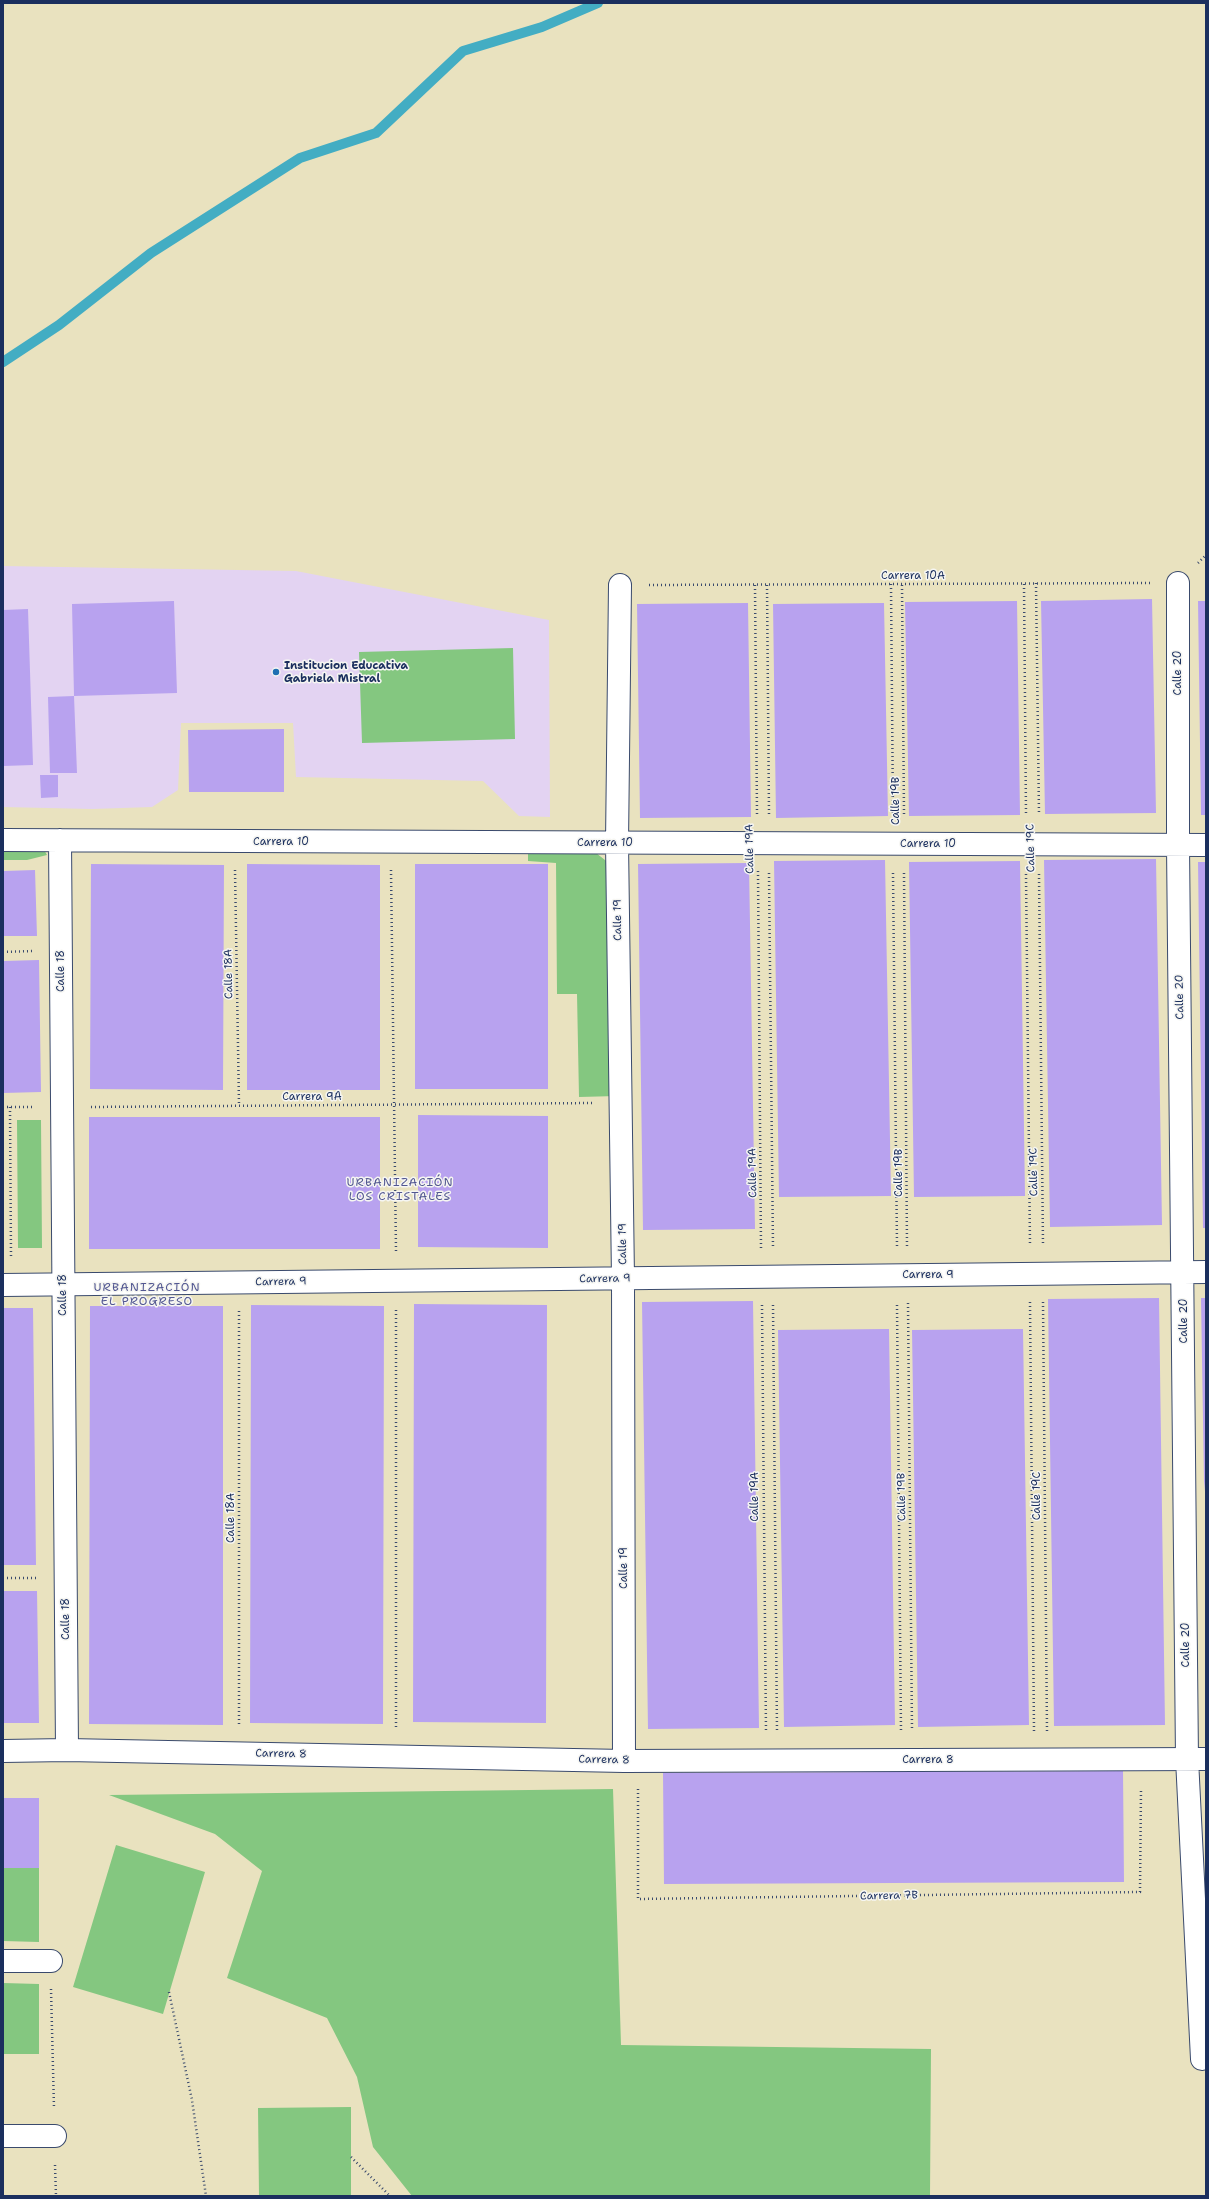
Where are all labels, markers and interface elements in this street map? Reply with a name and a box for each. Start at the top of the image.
street label: Carrera 10A [881,569,945,583]
street label: Calle 20 [1171,651,1185,695]
place label: Institucion Educativa Gabriela Mistral [284,659,408,685]
marker: Institucion Educativa Gabriela Mistral [271,667,281,677]
street label: Calle 19B [889,777,903,825]
street label: Calle 19A [743,824,757,874]
street label: Calle 19C [1024,824,1038,872]
street label: Carrera 10 [253,835,309,849]
street label: Carrera 10 [577,836,633,850]
street label: Carrera 10 [900,837,956,851]
street label: Calle 19 [611,899,625,941]
street label: Calle 18A [222,949,236,999]
street label: Calle 18 [54,950,68,992]
street label: Calle 20 [1173,974,1187,1020]
street label: Carrera 9A [282,1090,342,1104]
street label: Calle 19A [746,1148,760,1198]
street label: Calle 19C [1027,1148,1041,1196]
street label: Calle 19B [892,1149,906,1197]
district label: URBANIZACIÓN LOS CRISTALES [346,1176,454,1204]
street label: Calle 19 [616,1223,630,1265]
street label: Carrera 9 [902,1268,954,1282]
street label: Carrera 9 [579,1272,631,1286]
street label: Calle 18 [56,1274,70,1316]
street label: Carrera 9 [255,1275,307,1289]
district label: URBANIZACIÓN EL PROGRESO [93,1281,201,1309]
street label: Calle 20 [1177,1299,1191,1343]
street label: Calle 19A [748,1472,762,1522]
street label: Calle 19C [1030,1472,1044,1520]
street label: Calle 19B [895,1473,909,1521]
street label: Calle 18A [224,1493,238,1543]
street label: Calle 19 [617,1547,631,1589]
street label: Calle 18 [59,1598,73,1640]
street label: Calle 20 [1179,1623,1193,1667]
street label: Carrera 8 [255,1747,307,1761]
street label: Carrera 8 [578,1753,630,1767]
street label: Carrera 8 [902,1753,954,1767]
street label: Carrera 7B [860,1889,918,1903]

